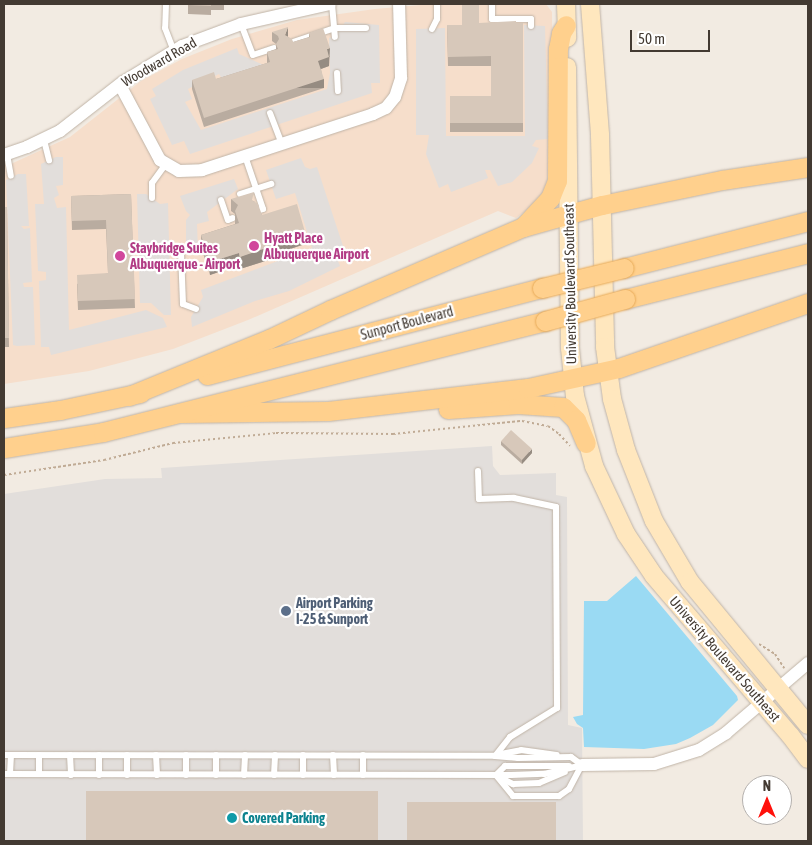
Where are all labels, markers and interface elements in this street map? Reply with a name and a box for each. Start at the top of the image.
scale bar [632,20,712,52]
text: 50 m [638,30,665,47]
street label: Woodward Road [119,34,199,90]
street label: University Boulevard Southeast [560,203,580,365]
place label: Hyatt Place Albuquerque Airport [264,230,369,262]
place label: Staybridge Suites Albuquerque - Airport [130,240,240,272]
marker: Hyatt Place Albuquerque Airport [248,240,260,252]
marker: Staybridge Suites Albuquerque - Airport [114,250,126,262]
street label: Sunport Boulevard [359,303,455,343]
street label: University Boulevard Southeast [666,593,784,725]
place label: Airport Parking I-25 & Sunport [296,595,373,628]
marker: Airport Parking I-25 & Sunport [280,605,292,617]
north arrow [742,775,792,825]
text: N [763,778,771,794]
place label: Covered Parking [242,810,325,826]
marker: Covered Parking [226,812,238,824]

